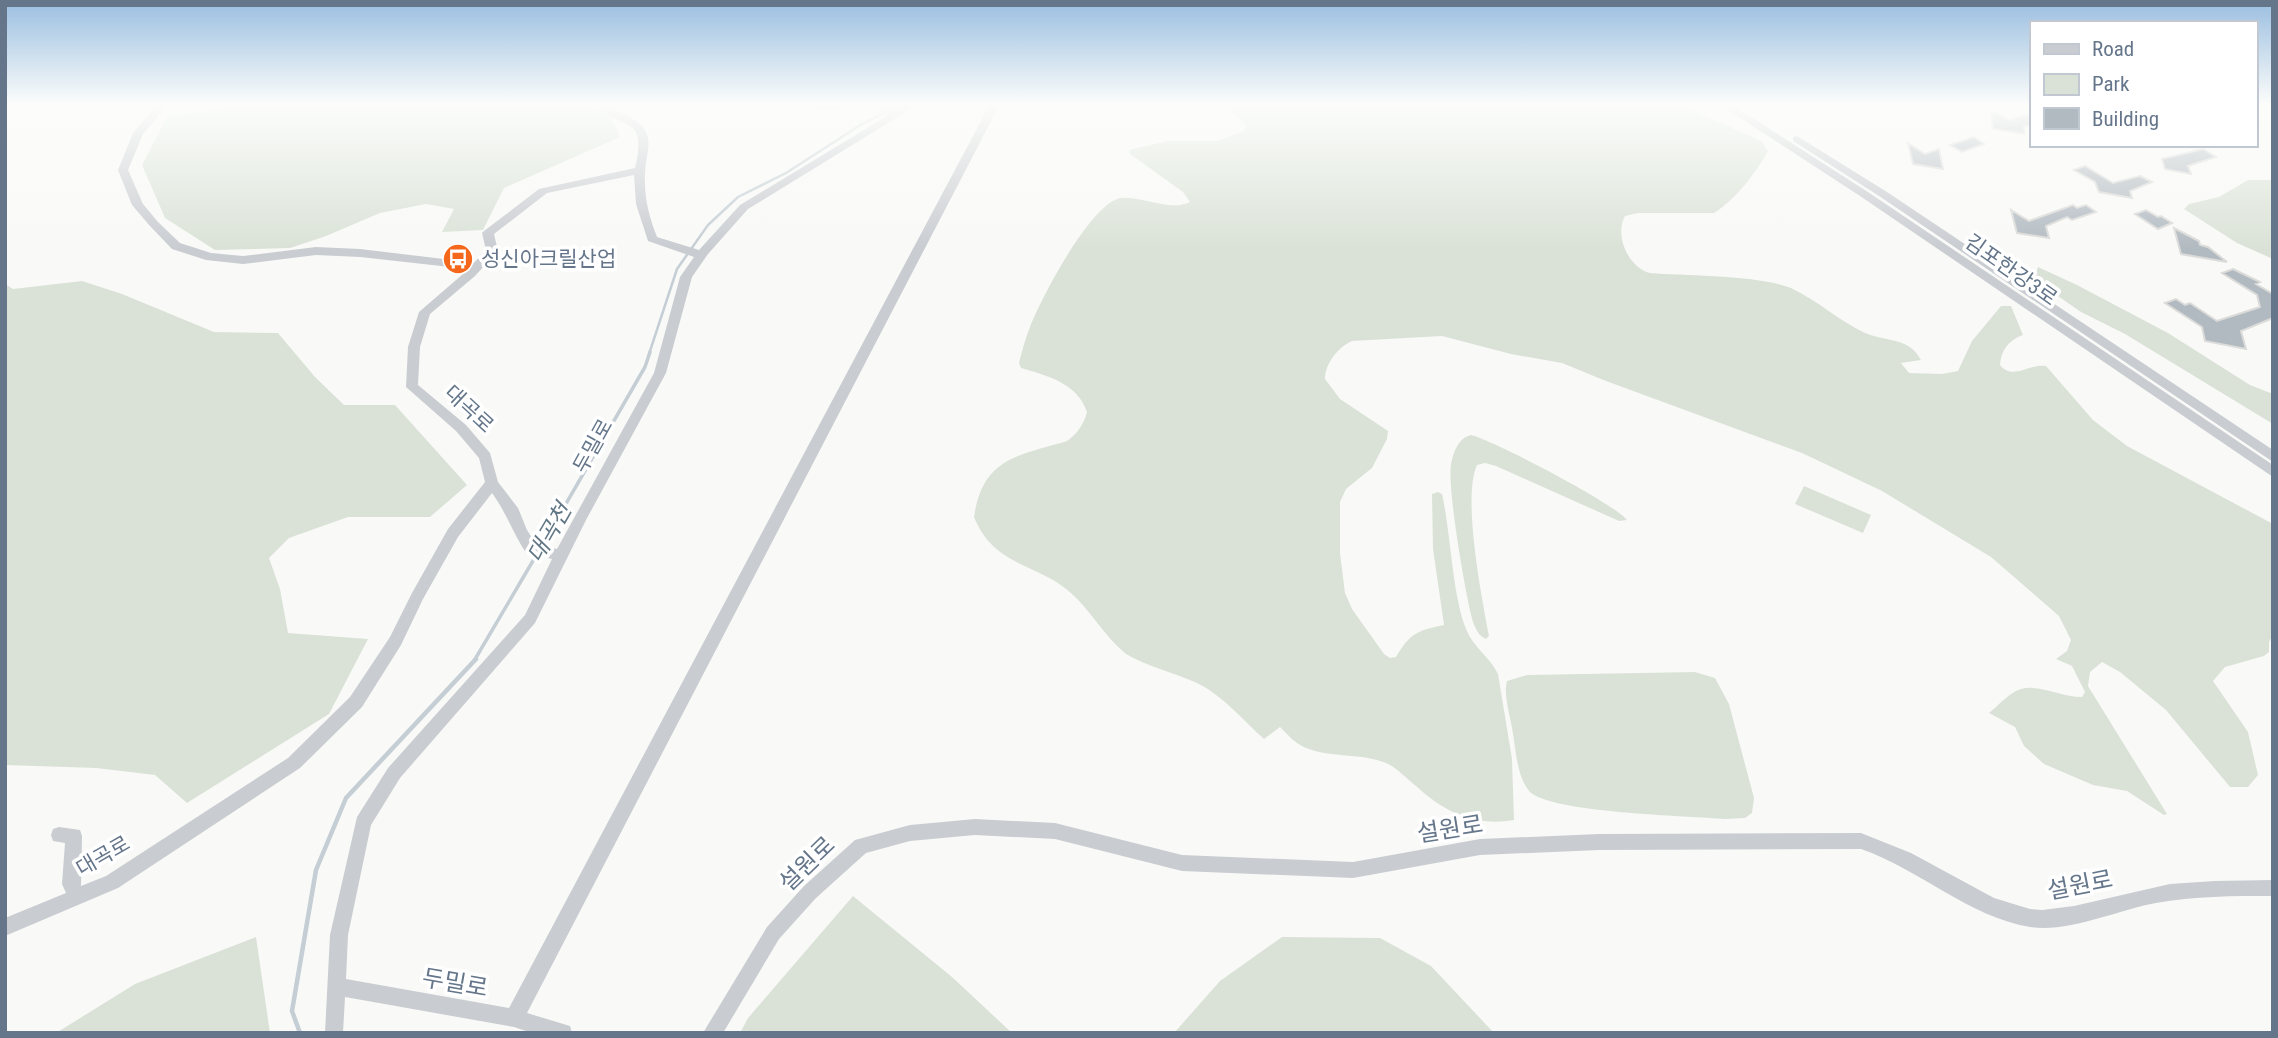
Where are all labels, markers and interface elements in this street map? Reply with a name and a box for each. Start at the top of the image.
legend [2030,21,2257,147]
text: Road [2092,37,2134,61]
text: Park [2092,72,2130,96]
text: Building [2092,107,2159,131]
street label: 김포한강3로 [1960,229,2062,311]
bus stop icon: 성신아크릴산업 [441,242,475,276]
place label: 성신아크릴산업 [481,247,616,271]
street label: 대곡로 [440,380,498,438]
street label: 두밀로 [568,415,618,477]
water label: 대곡천 [522,497,578,567]
street label: 설원로 [1415,810,1485,848]
street label: 대곡로 [72,831,134,881]
street label: 설원로 [773,831,841,897]
street label: 설원로 [2045,865,2115,905]
street label: 두밀로 [420,963,490,1003]

